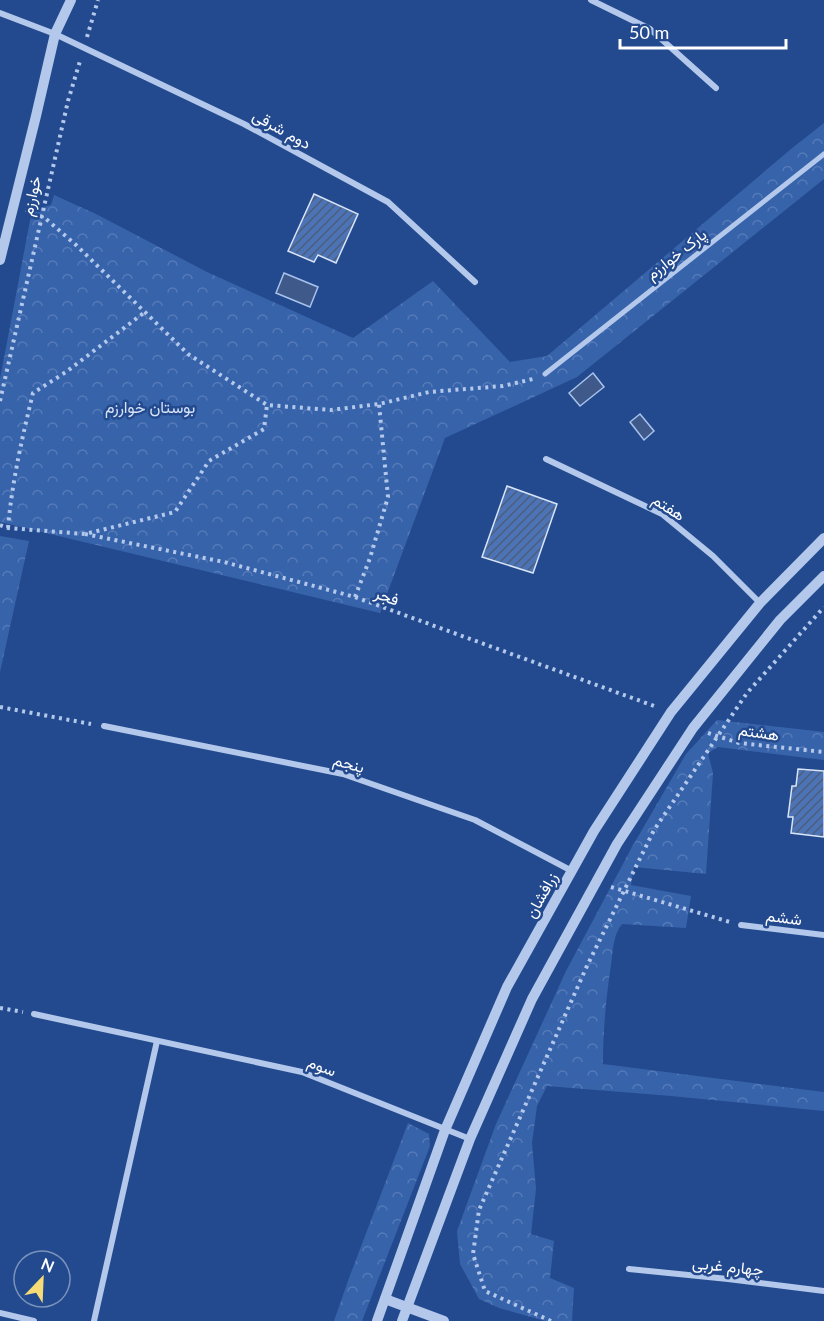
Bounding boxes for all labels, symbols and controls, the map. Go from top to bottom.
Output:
scale bar [620,12,786,50]
text: 50 m [629,21,669,43]
street label: دوم شرقی [249,105,315,154]
street label: خوارزم [17,174,46,218]
street label: پارک خوارزم [642,224,712,286]
park label: بوستان خوارزم [105,397,195,418]
street label: هفتم [648,489,689,526]
street label: فجر [371,582,402,611]
street label: هشتم [737,719,780,746]
street label: پنجم [331,749,367,779]
street label: زرافشان [520,869,563,922]
street label: ششم [765,905,803,930]
street label: سوم [304,1051,339,1082]
north arrow [12,1249,72,1309]
street label: چهارم غربی [691,1252,765,1282]
text: N [39,1254,57,1276]

